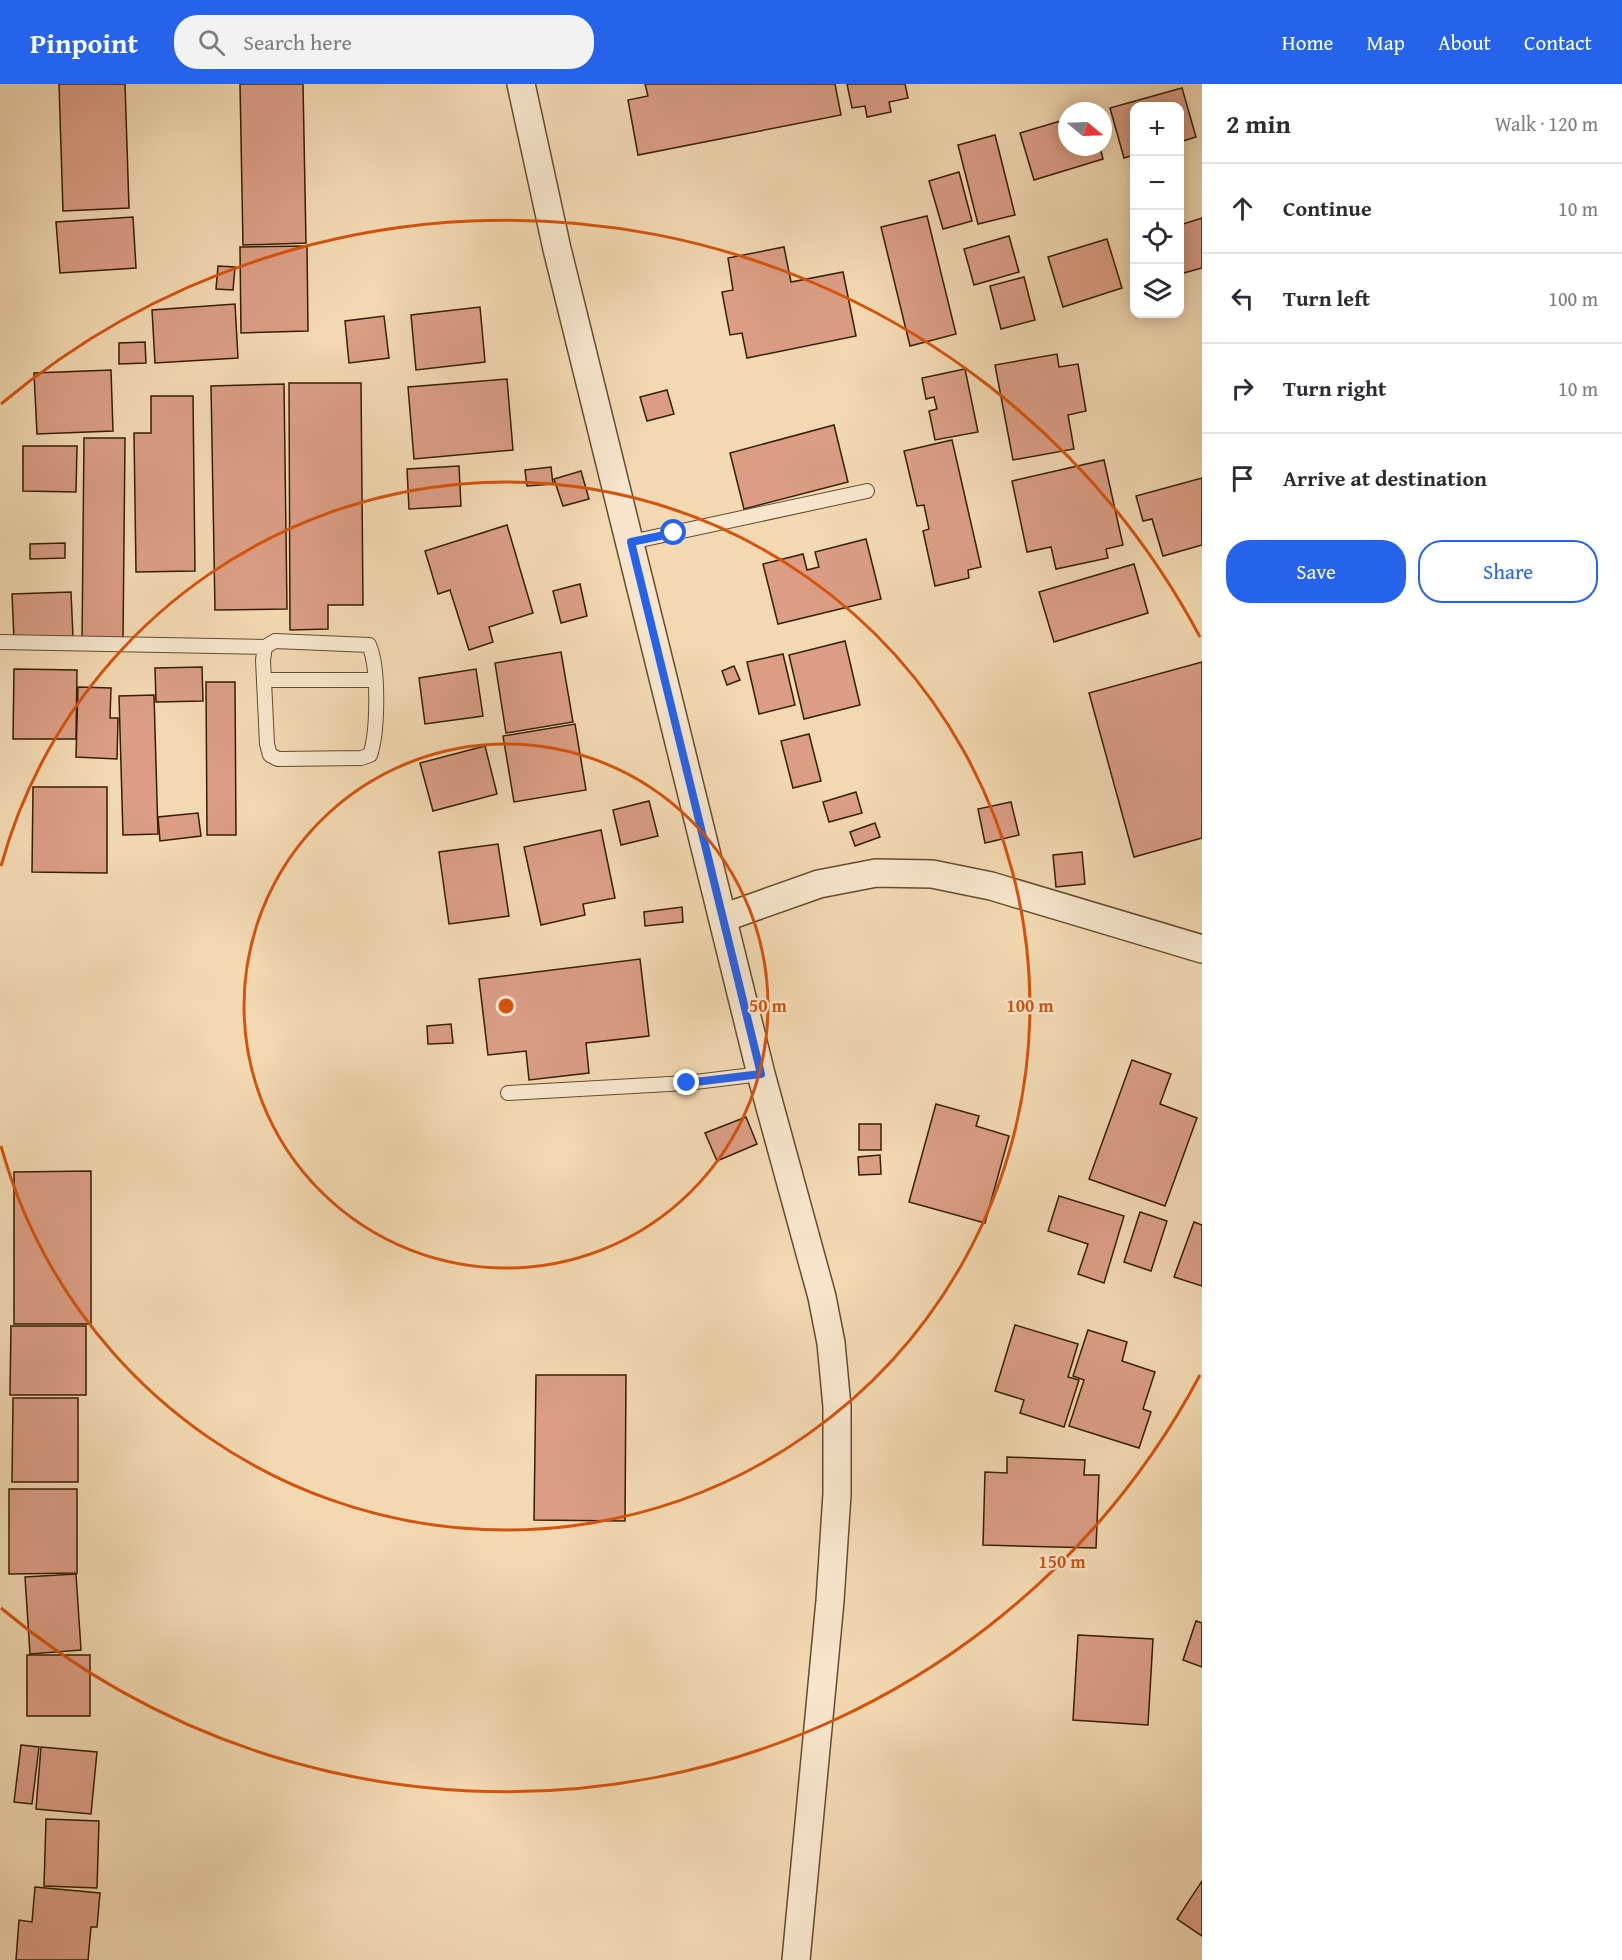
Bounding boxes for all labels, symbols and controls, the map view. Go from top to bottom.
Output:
search box [174,15,594,69]
text: Pinpoint [30,22,138,63]
icon: search [195,26,228,59]
text: Search here [243,26,352,58]
text: Home [1282,27,1333,58]
text: Map [1366,27,1405,58]
text: About [1438,27,1491,58]
text: Contact [1524,27,1592,58]
north arrow [1058,102,1112,156]
map controls [1130,102,1184,318]
button: + [1130,102,1184,156]
text: 2 min [1226,104,1291,143]
text: Walk · 120 m [1495,109,1598,138]
button: − [1130,156,1184,210]
icon: ahead [1226,192,1259,225]
text: Continue [1283,192,1372,224]
text: 10 m [1558,194,1598,223]
button: locate [1130,210,1184,264]
button: layers [1130,264,1184,318]
icon: left [1226,282,1259,315]
text: Turn left [1283,282,1370,314]
text: 100 m [1548,284,1598,313]
icon: right [1226,372,1259,405]
text: Turn right [1283,372,1386,404]
text: 10 m [1558,374,1598,403]
icon: arrive [1226,462,1259,495]
text: Arrive at destination [1283,462,1487,494]
route start [660,519,686,545]
button: Save [1226,540,1406,603]
button: Share [1418,540,1598,603]
text: 50 m [749,992,788,1019]
text: 100 m [1006,992,1054,1019]
centre of rings [496,996,516,1016]
route end [673,1069,699,1095]
text: 150 m [1038,1548,1086,1575]

